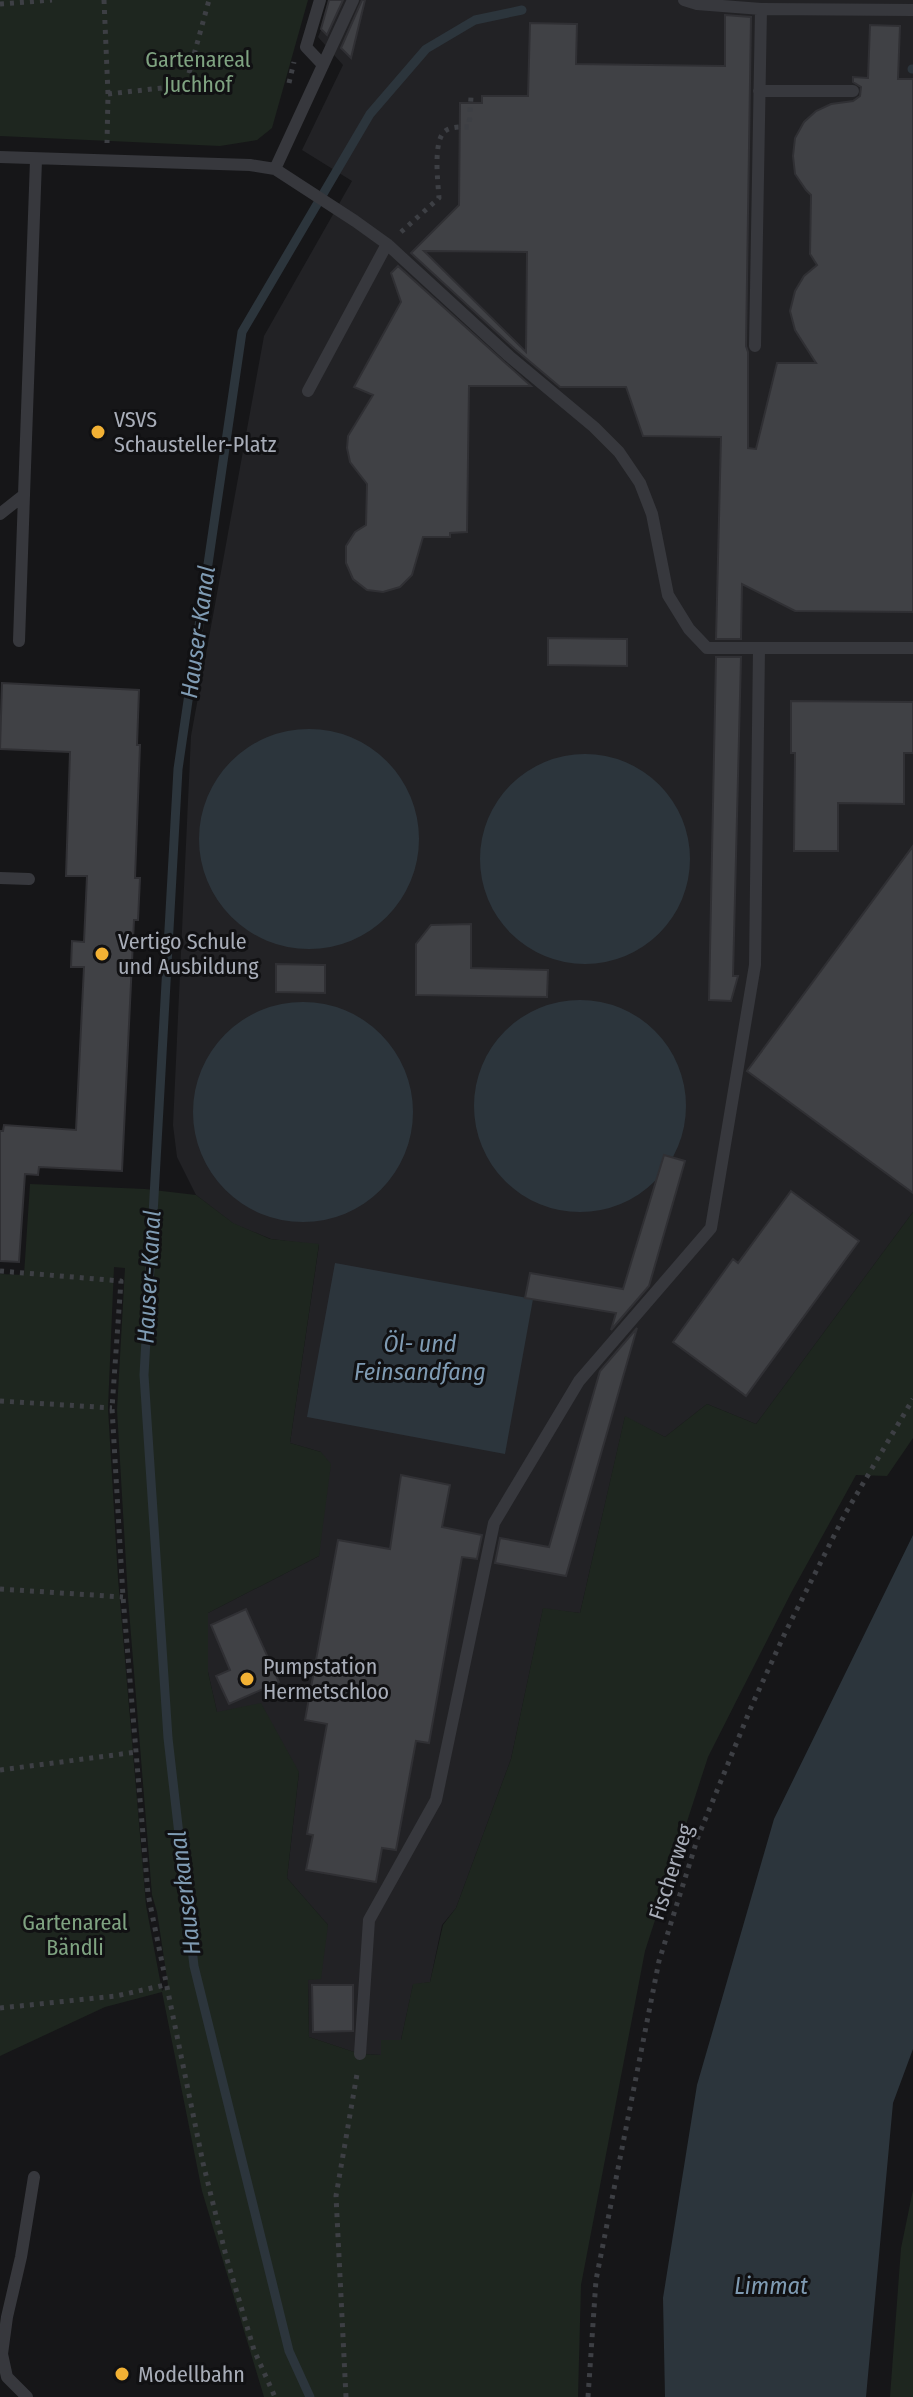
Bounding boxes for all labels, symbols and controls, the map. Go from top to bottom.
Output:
park label: Gartenareal Juchhof [145,46,251,98]
place label: VSVS Schausteller-Platz [114,406,277,458]
marker: VSVS Schausteller-Platz [89,423,107,441]
water label: Hauser-Kanal [175,564,221,700]
place label: Vertigo Schule und Ausbildung [118,928,259,980]
marker: Vertigo Schule und Ausbildung [93,945,111,963]
water label: Hauser-Kanal [132,1210,166,1344]
water label: Öl- und Feinsandfang [354,1330,486,1386]
place label: Pumpstation Hermetschloo [263,1653,389,1705]
marker: Pumpstation Hermetschloo [238,1670,256,1688]
street label: Fischerweg [643,1820,699,1923]
water label: Hauserkanal [163,1829,207,1957]
park label: Gartenareal Bändli [22,1909,128,1961]
water label: Limmat [734,2272,808,2300]
place label: Modellbahn [138,2361,245,2388]
marker: Modellbahn [113,2365,131,2383]

